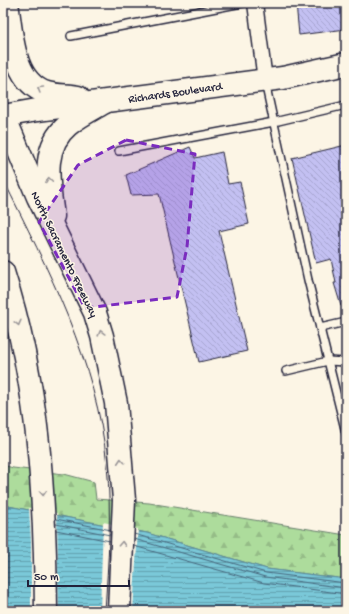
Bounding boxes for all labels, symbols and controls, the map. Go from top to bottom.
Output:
street label: Richards Boulevard [127,80,224,108]
one-way arrow [37,86,44,93]
one-way arrow [44,177,53,183]
street label: North Sacramento Freeway [26,189,100,320]
one-way arrow [13,320,21,326]
one-way arrow [97,330,106,337]
one-way arrow [116,458,125,464]
one-way arrow [38,490,47,496]
one-way arrow [118,541,126,547]
scale bar [28,562,129,588]
text: 50 m [34,571,59,585]

